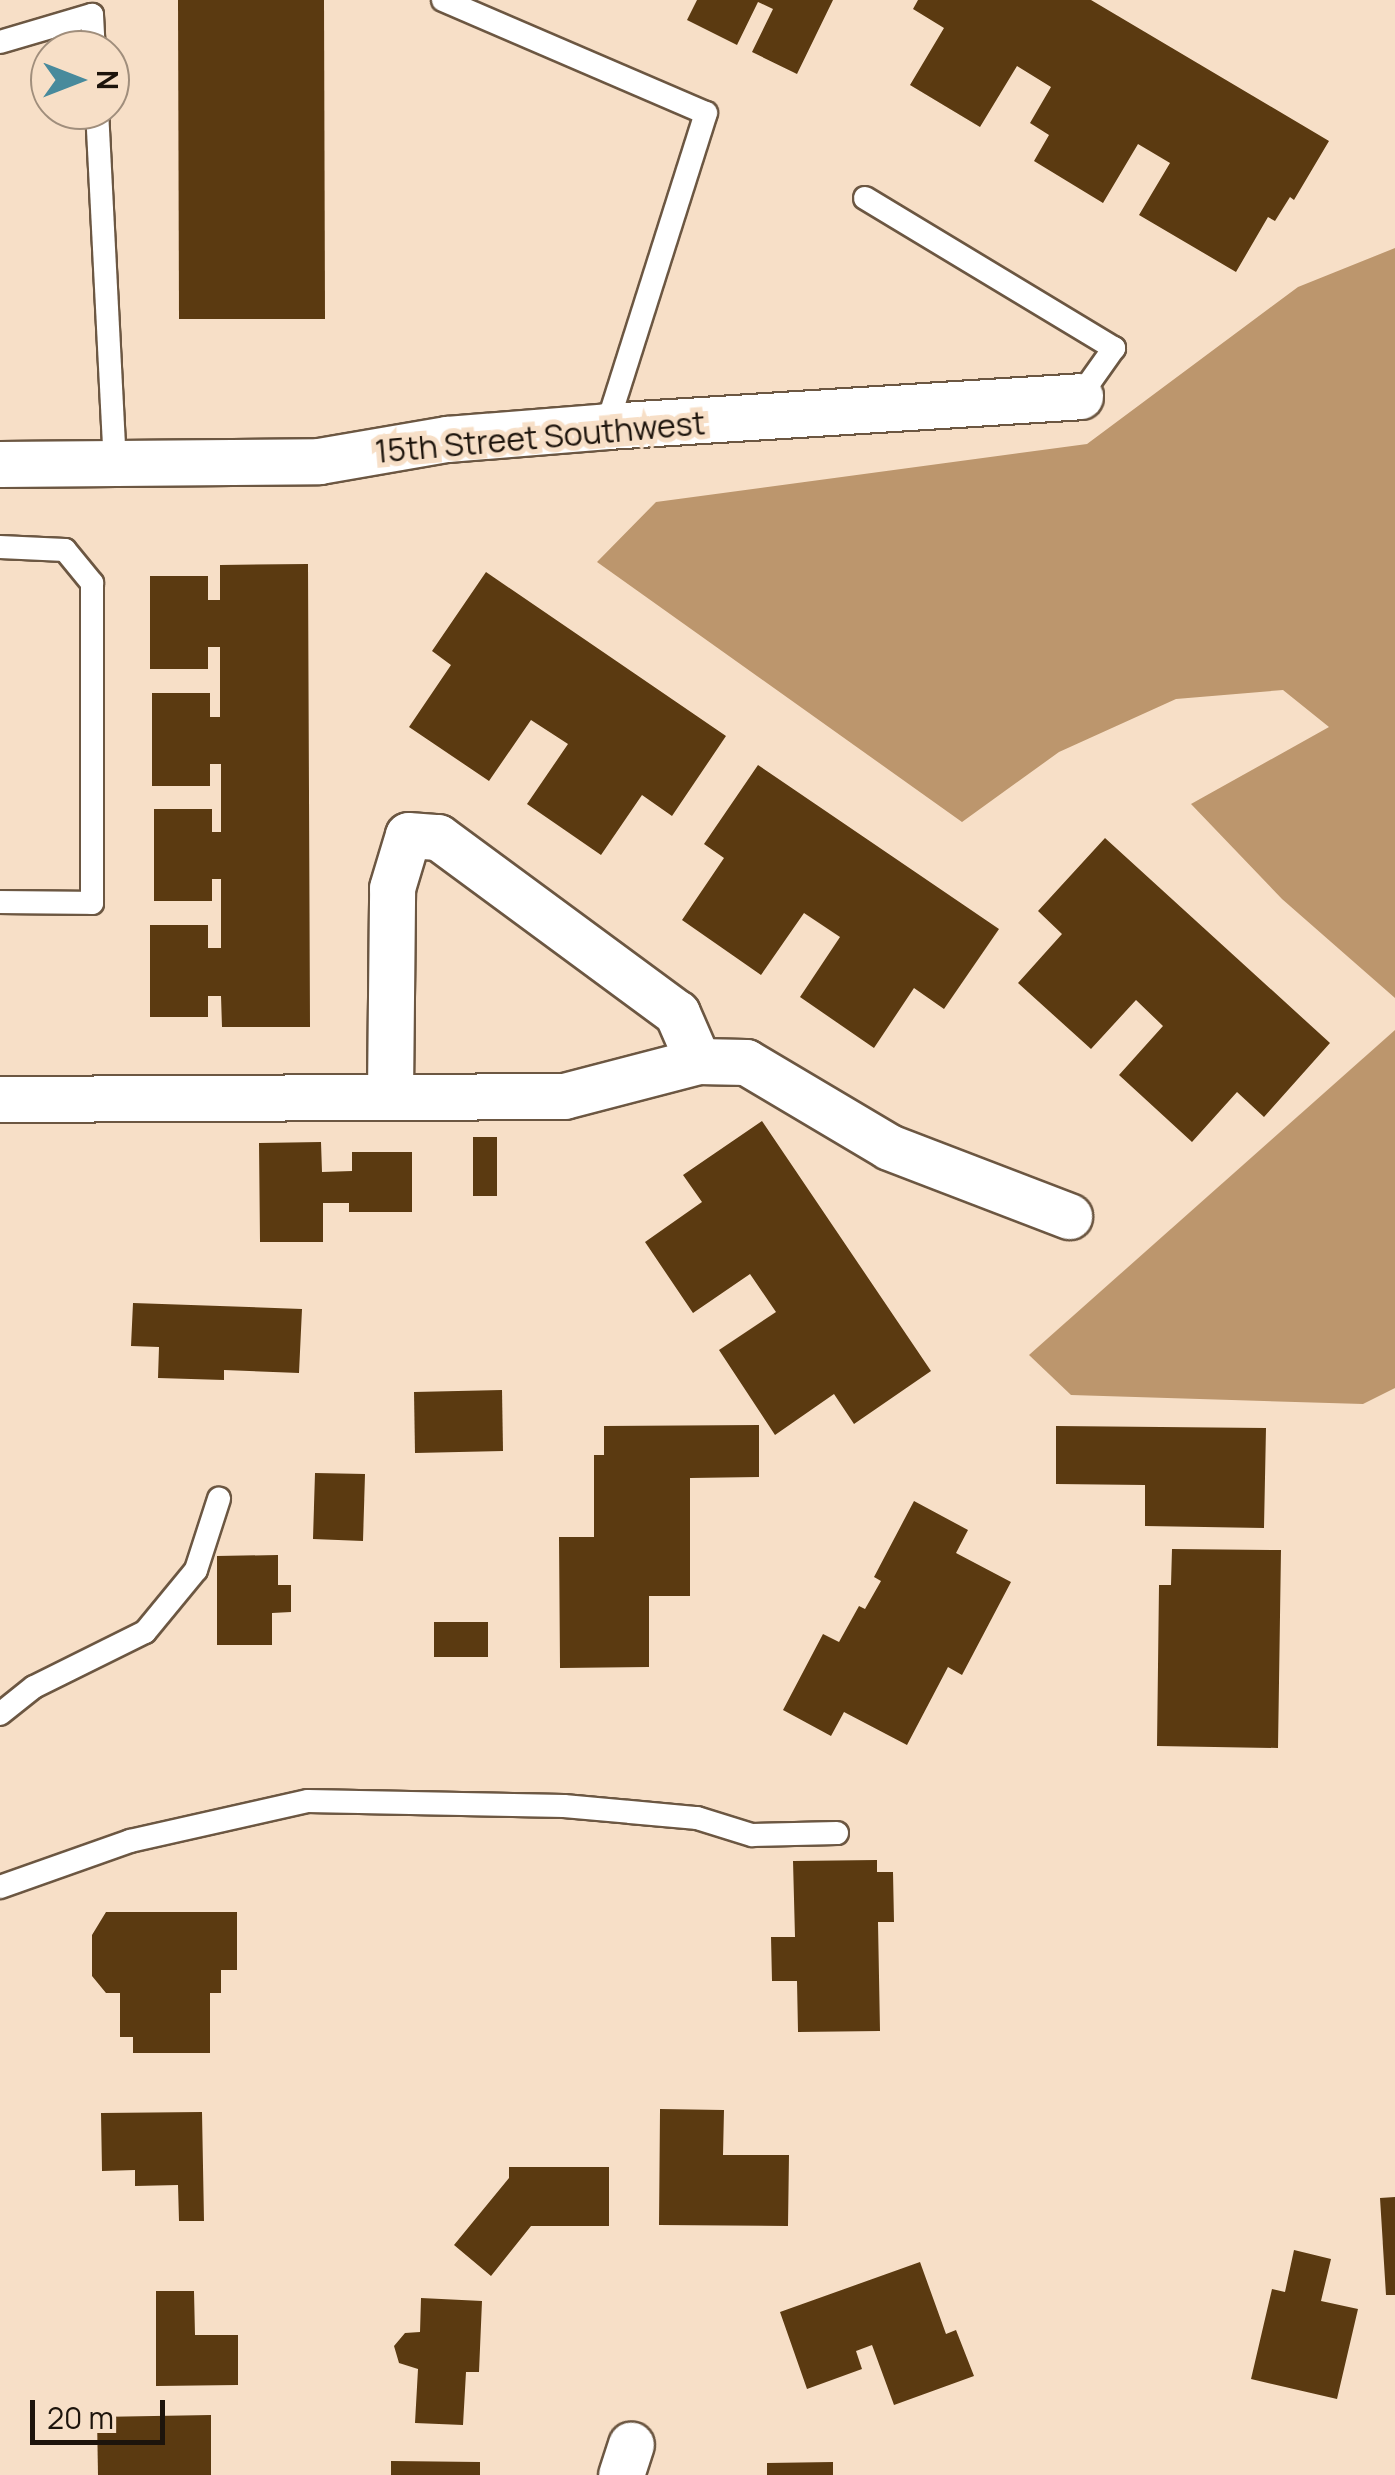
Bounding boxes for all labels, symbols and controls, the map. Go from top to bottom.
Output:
north arrow [30,30,130,130]
text: N [89,70,127,90]
street label: 15th Street Southwest [373,403,707,471]
scale bar [35,2380,170,2442]
text: 20 m [47,2397,114,2438]

